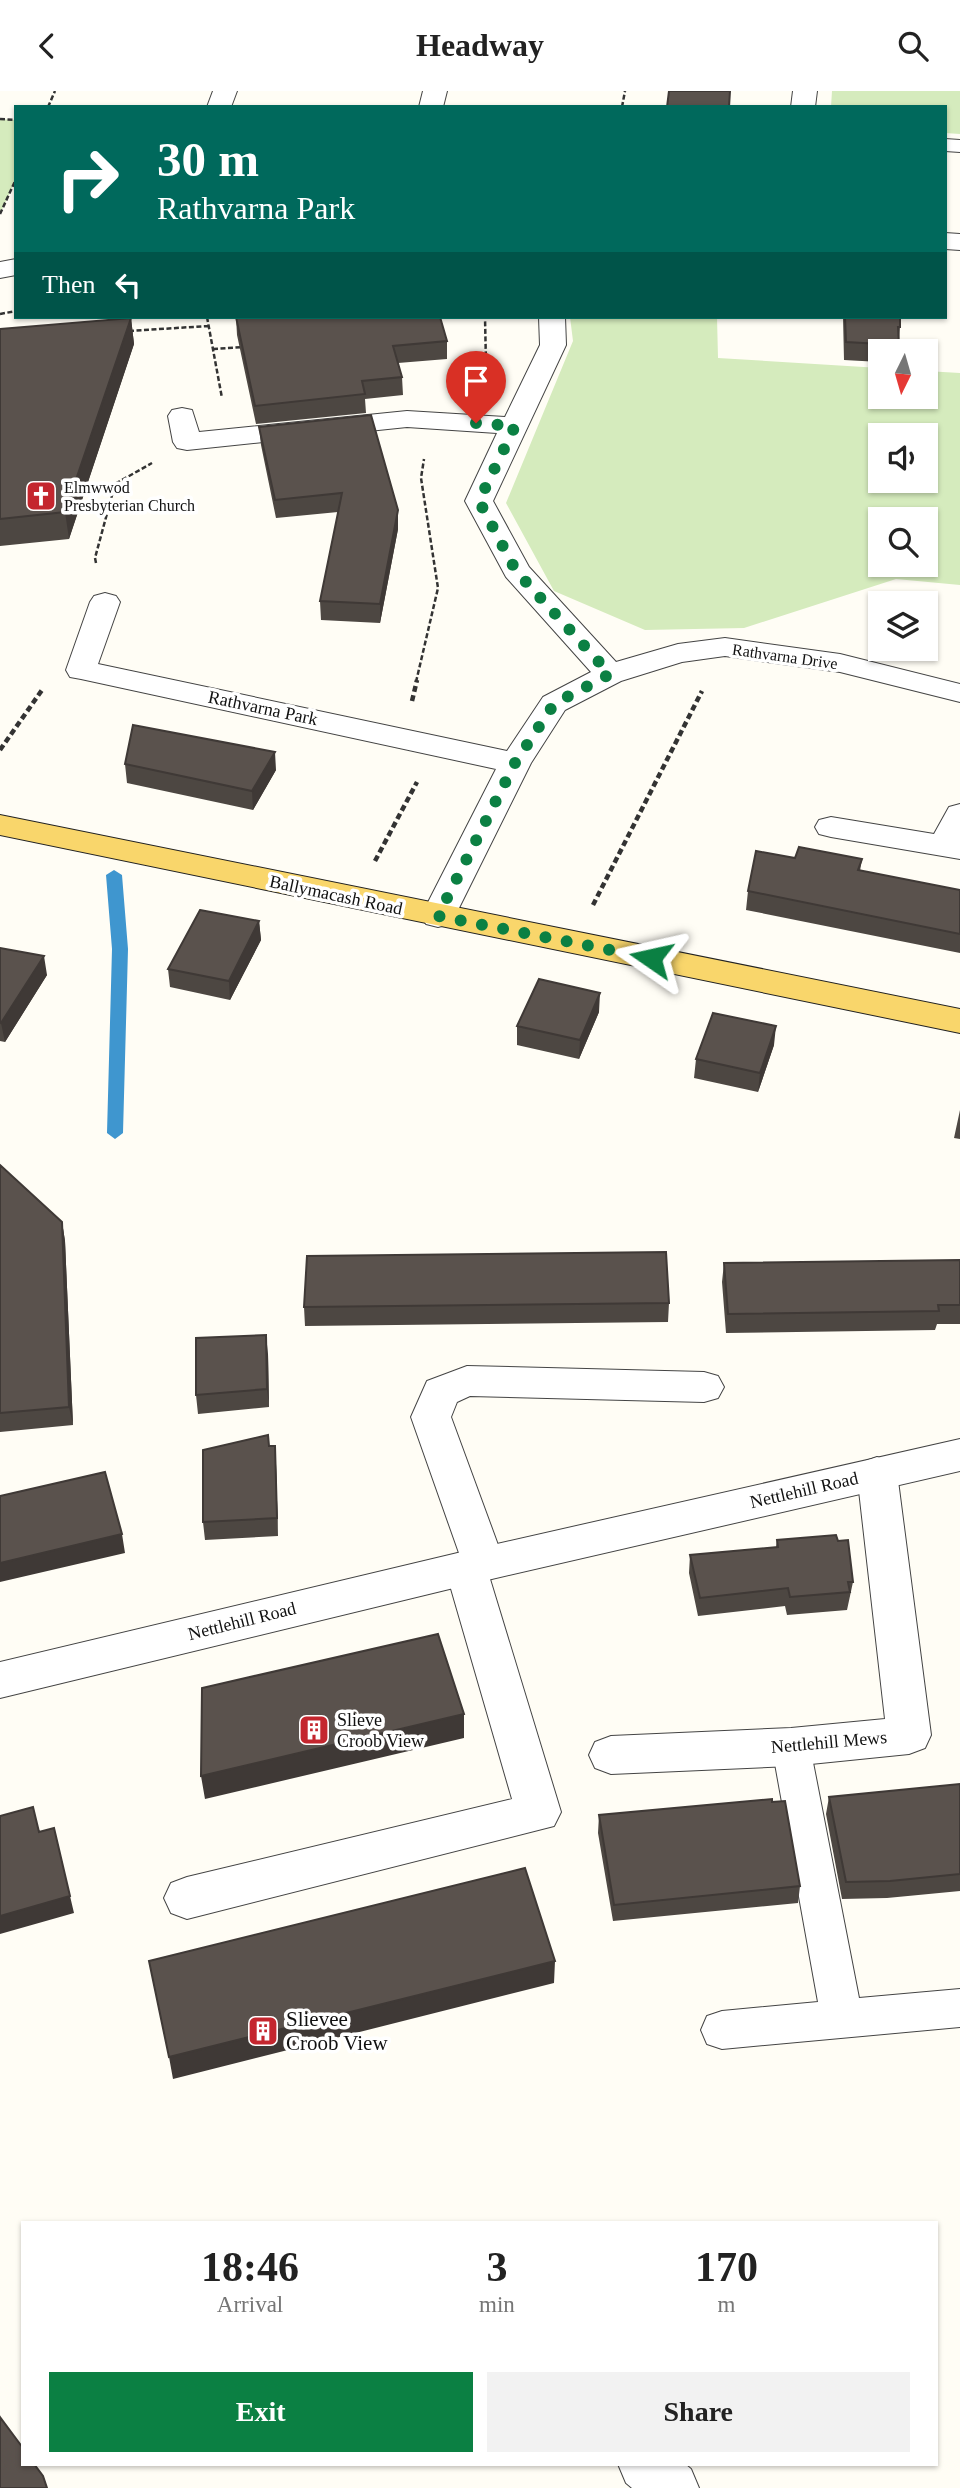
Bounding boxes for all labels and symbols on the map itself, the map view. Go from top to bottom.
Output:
north arrow [868,339,938,409]
pin [446,351,506,423]
church icon: Elmwwod Presbyterian Church [24,479,58,513]
place label: Elmwwod Presbyterian Church [64,479,195,515]
street label: Rathvarna Drive [731,641,839,672]
street label: Rathvarna Park [206,687,320,729]
street label: Ballymacash Road [268,871,404,919]
position arrow [614,921,688,995]
street label: Nettlehill Road [748,1468,860,1512]
street label: Nettlehill Road [186,1598,298,1644]
place label: Slieve Croob View [337,1710,424,1751]
building icon: Slieve Croob View [297,1713,331,1747]
street label: Nettlehill Mews [770,1727,888,1757]
place label: Slievee Croob View [286,2007,388,2055]
building icon: Slievee Croob View [246,2014,280,2048]

